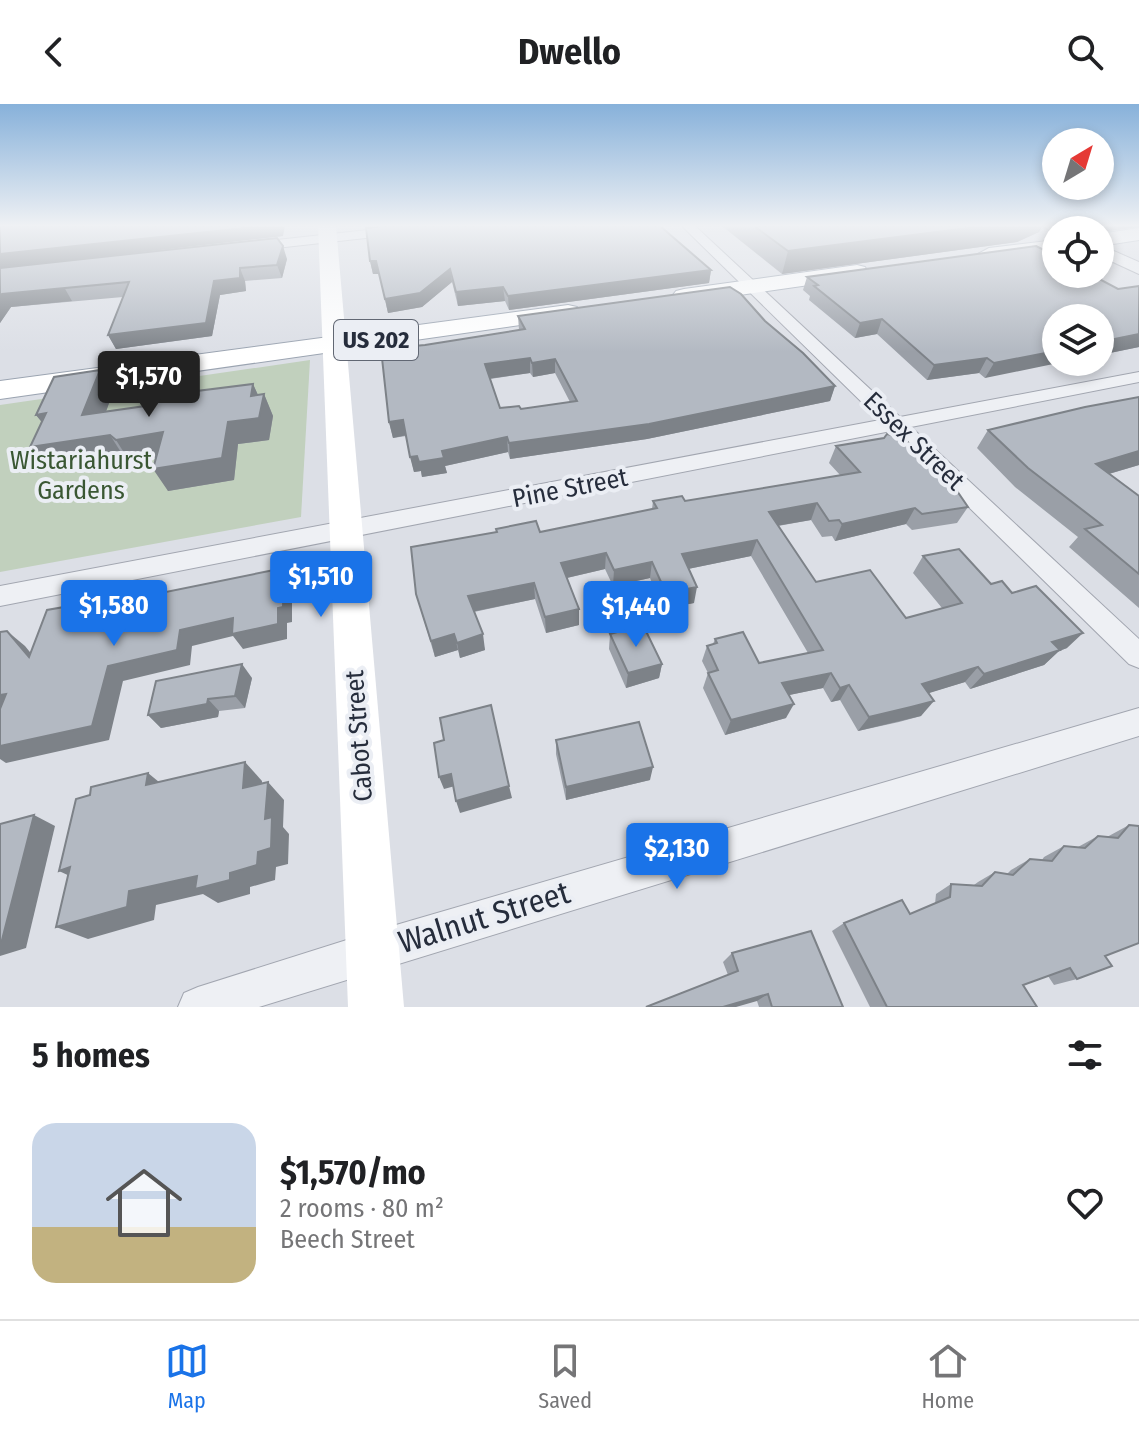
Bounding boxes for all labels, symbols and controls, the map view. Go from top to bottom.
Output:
icon: back [32,30,76,74]
text: Dwello [518,30,621,74]
icon: search [1063,30,1107,74]
north arrow [1042,128,1114,200]
map controls [1042,128,1114,376]
button: locate [1042,216,1114,288]
button: layers [1042,304,1114,376]
road number: US 202 [334,320,418,360]
pin: $1,570 [84,351,214,419]
text: $1,570 [116,361,182,392]
street label: Essex Street [857,385,971,497]
park label: Wistariahurst Gardens [10,445,153,506]
street label: Pine Street [510,462,631,514]
pin: $1,510 [256,551,386,619]
text: $1,510 [288,561,354,592]
pin: $1,580 [49,580,179,648]
pin: $1,440 [571,581,701,649]
text: $1,580 [79,590,149,621]
text: $1,440 [601,591,671,622]
street label: Cabot Street [339,669,379,803]
pin: $2,130 [612,823,742,891]
text: $2,130 [644,833,710,864]
street label: Walnut Street [394,873,575,961]
icon: filters [1063,1033,1107,1077]
text: 5 homes [32,1035,150,1076]
text: $1,570/mo [280,1152,426,1193]
icon: home [96,1155,192,1251]
icon: heart [1063,1181,1107,1225]
text: 2 rooms · 80 m² [280,1193,444,1224]
text: Beech Street [280,1224,415,1255]
tab: Map [165,1339,209,1414]
tab: Saved [538,1339,592,1414]
tab: Home [922,1339,974,1414]

